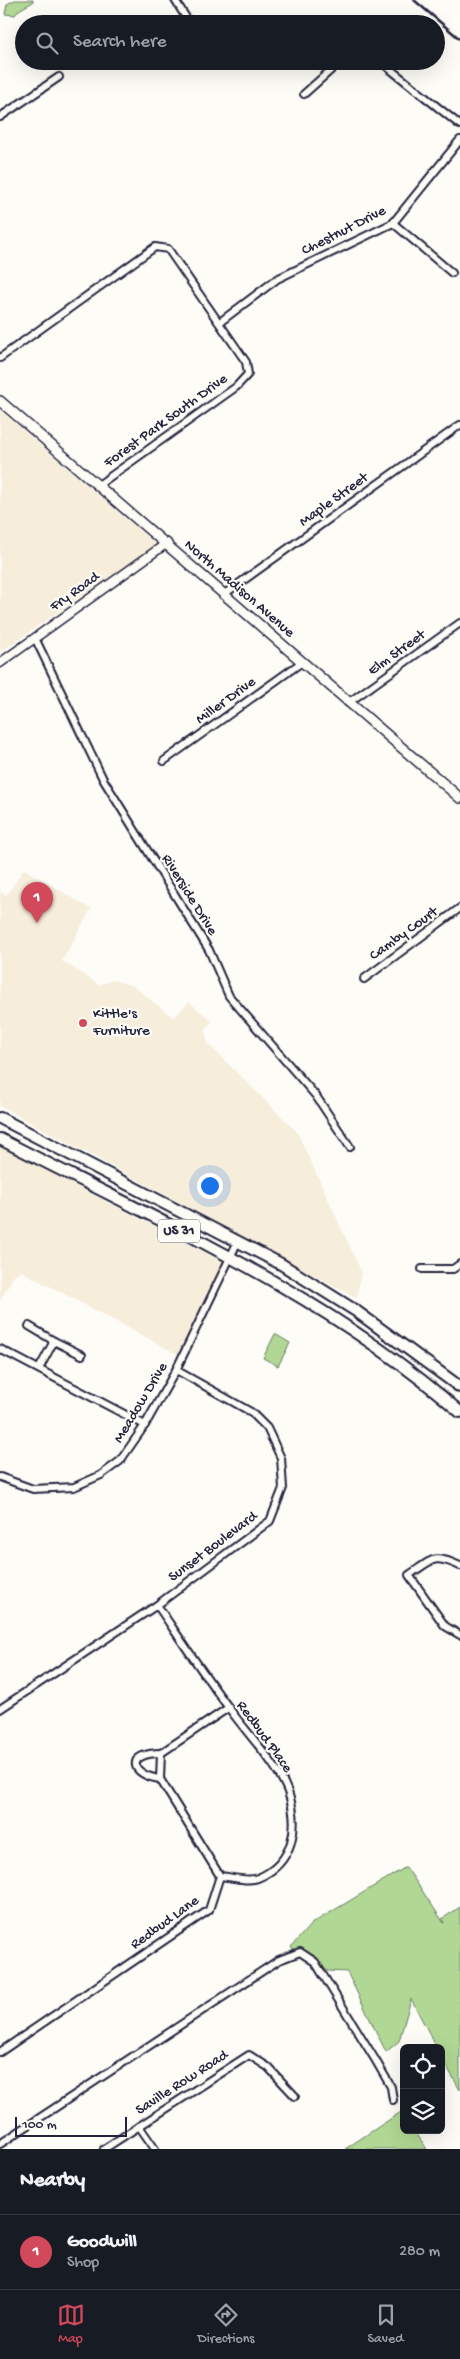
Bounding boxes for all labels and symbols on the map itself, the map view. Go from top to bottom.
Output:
street label: Chestnut Drive [299,202,389,260]
street label: Forest Park South Drive [100,370,231,472]
street label: Maple Street [296,468,373,531]
street label: North Madison Avenue [180,536,298,642]
street label: Fry Road [46,567,104,617]
street label: Elm Street [365,625,431,680]
street label: Miller Drive [193,673,260,729]
street label: Riverside Drive [157,851,221,939]
pin: 1 [21,882,53,923]
street label: Camby Court [366,902,443,965]
place label: Kittle's Furniture [92,1005,150,1040]
marker: Kittle's Furniture [77,1017,89,1029]
your location [197,1173,223,1199]
road number: US 31 [158,1220,200,1242]
street label: Meadow Drive [110,1359,172,1447]
street label: Sunset Boulevard [165,1507,262,1586]
street label: Redbud Place [232,1698,296,1777]
street label: Redbud Lane [127,1892,203,1954]
street label: Saville Row Road [132,2046,233,2120]
scale bar [15,2114,128,2137]

